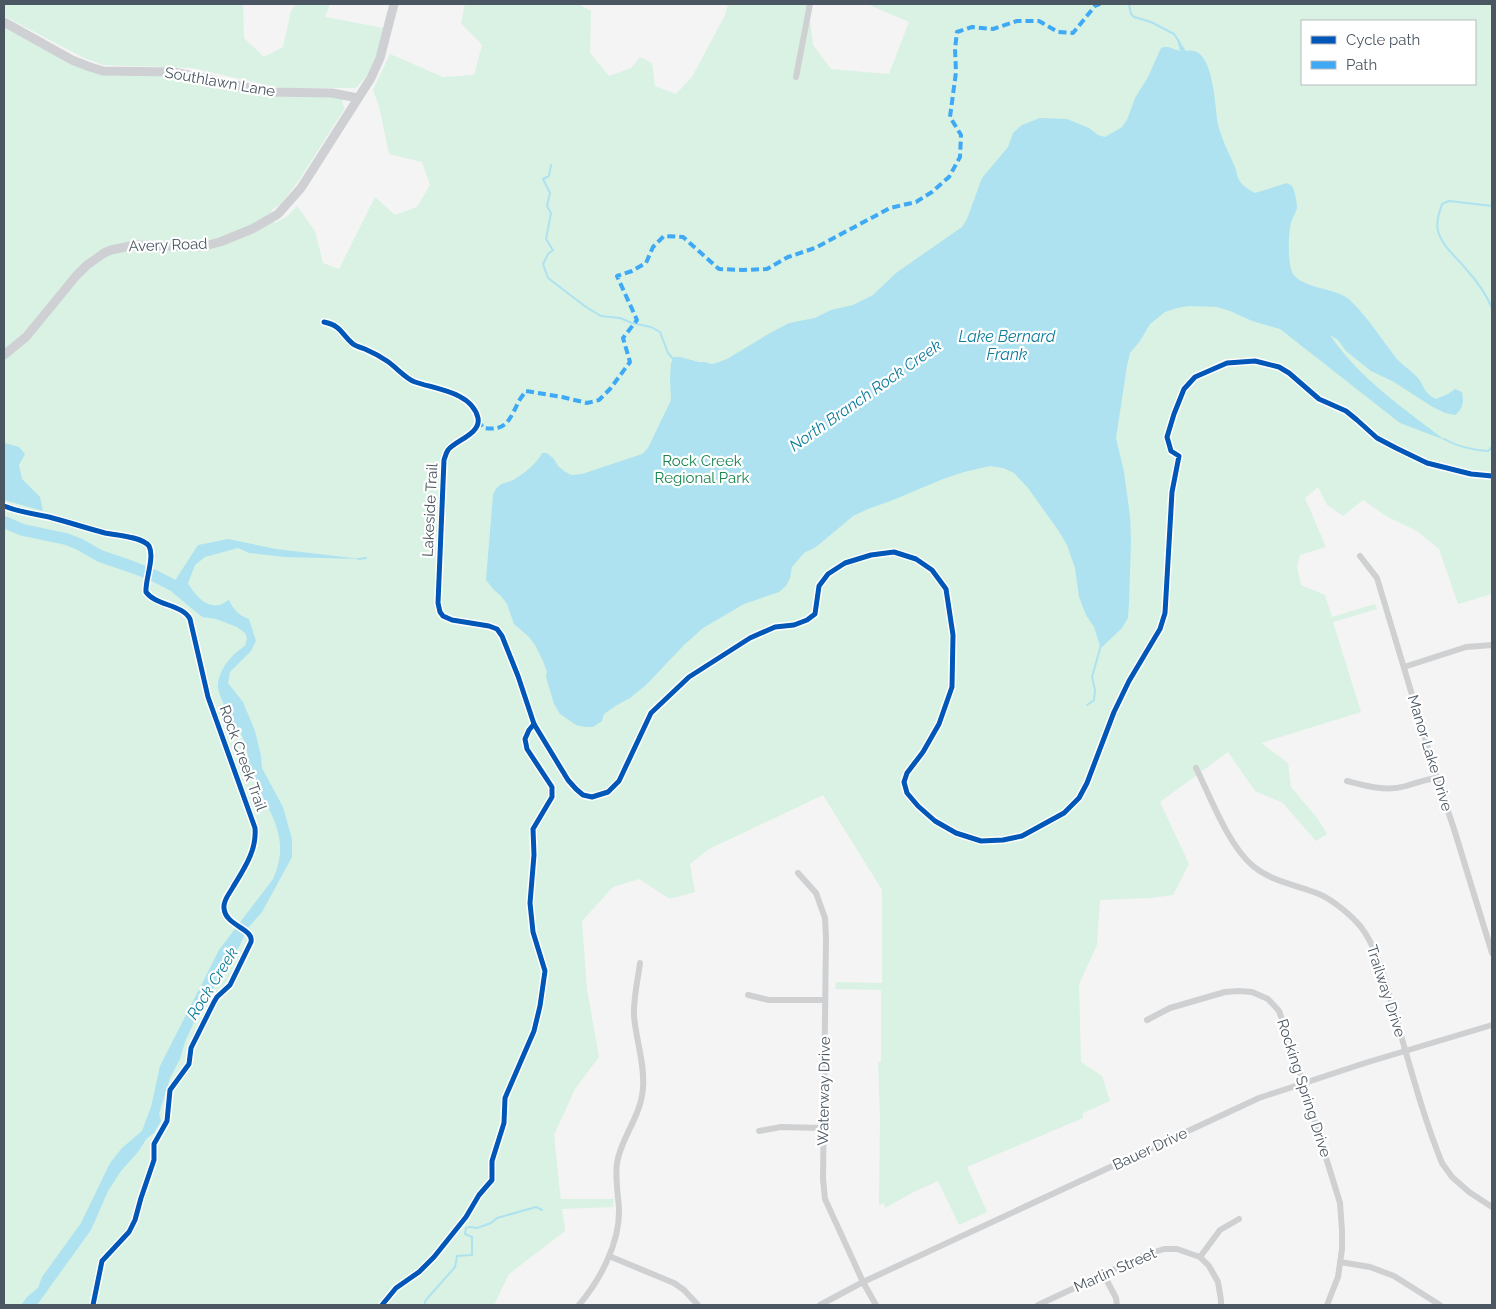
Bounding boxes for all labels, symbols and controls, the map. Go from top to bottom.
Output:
legend [1301,20,1476,85]
text: Cycle path [1346,31,1420,49]
text: Path [1346,56,1377,74]
street label: Southlawn Lane [163,63,277,101]
street label: Avery Road [128,235,208,255]
water label: Lake Bernard Frank [959,327,1056,364]
water label: North Branch Rock Creek [786,335,945,455]
park label: Rock Creek Regional Park [655,452,749,487]
street label: Lakeside Trail [419,462,441,557]
street label: Manor Lake Drive [1404,693,1456,813]
street label: Rock Creek Trail [216,703,271,814]
water label: Rock Creek [183,943,242,1023]
street label: Trailway Drive [1363,943,1409,1039]
street label: Rocking Spring Drive [1273,1017,1335,1160]
street label: Waterway Drive [814,1036,834,1146]
street label: Bauer Drive [1110,1124,1190,1174]
street label: Marlin Street [1071,1244,1159,1296]

